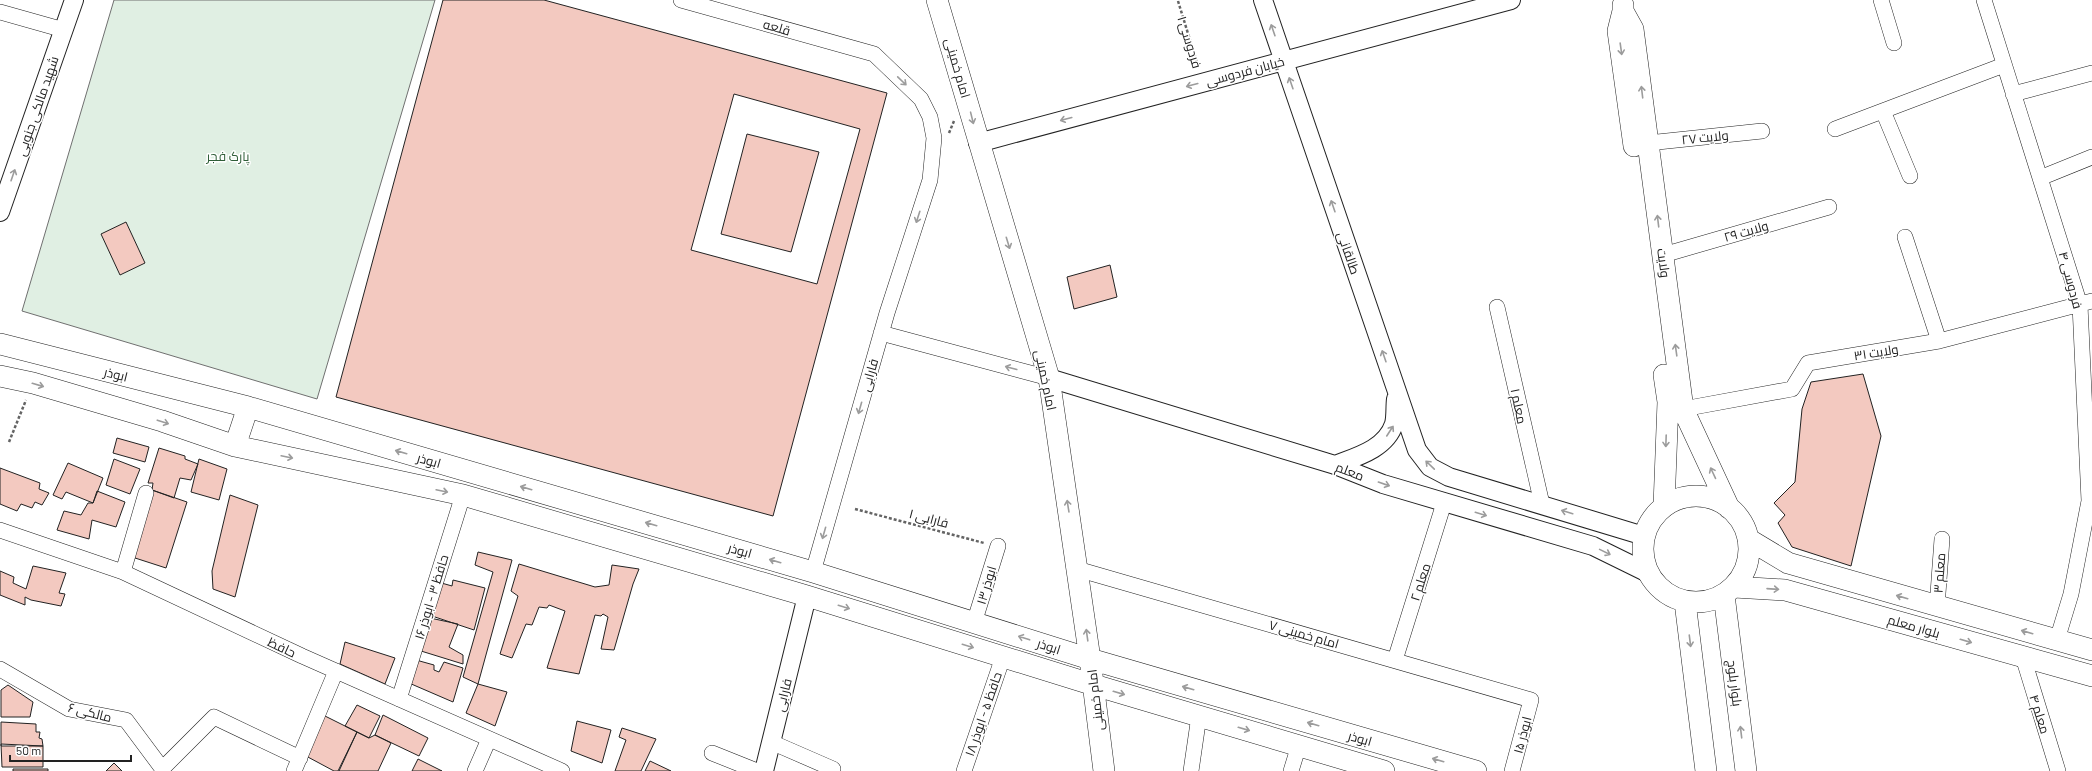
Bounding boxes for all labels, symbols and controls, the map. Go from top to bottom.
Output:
street label: فردوسی ۱ [1174,14,1206,70]
street label: قلعه [761,15,793,39]
one-way arrow [1269,24,1276,37]
street label: امام خمینی [940,36,974,100]
one-way arrow [1617,42,1625,55]
street label: خیابان فردوسی [1204,53,1286,89]
street label: شهید مالکی جنوبی [12,54,62,158]
one-way arrow [897,76,907,86]
one-way arrow [1287,77,1294,90]
one-way arrow [1185,82,1198,89]
one-way arrow [1638,86,1645,99]
one-way arrow [968,111,976,124]
one-way arrow [1060,116,1073,123]
street label: ولایت ۲۷ [1681,127,1729,147]
park label: پارک فجر [205,148,250,166]
one-way arrow [10,169,17,182]
one-way arrow [1329,200,1336,213]
one-way arrow [914,210,921,223]
one-way arrow [1654,215,1662,228]
street label: ولایت ۲۹ [1722,217,1770,245]
street label: طالقانی [1334,230,1364,276]
one-way arrow [1005,236,1012,249]
street label: ولایت [1654,247,1674,279]
street label: فردوسی ۴ [2056,250,2086,310]
street label: ولایت ۳۱ [1853,341,1899,363]
one-way arrow [1672,344,1679,357]
street label: امام خمینی [1030,348,1060,412]
one-way arrow [1379,350,1387,362]
street label: فارابی [857,357,881,393]
street label: ابوذر [101,363,130,385]
one-way arrow [1005,364,1018,371]
one-way arrow [31,382,44,389]
street label: معلم ۱ [1505,387,1531,426]
one-way arrow [856,401,863,414]
one-way arrow [156,418,168,426]
one-way arrow [1386,425,1394,436]
one-way arrow [1663,434,1670,447]
one-way arrow [395,448,408,455]
street label: ابوذر [414,449,443,471]
one-way arrow [281,454,294,462]
street label: معلم [1333,458,1366,486]
one-way arrow [1425,460,1434,470]
one-way arrow [1709,467,1716,479]
one-way arrow [1378,481,1390,489]
one-way arrow [520,484,533,491]
one-way arrow [435,487,448,495]
one-way arrow [1064,500,1072,513]
street label: فارابی ۱ [907,505,951,531]
one-way arrow [1561,508,1574,515]
one-way arrow [1475,511,1488,518]
one-way arrow [644,520,657,527]
one-way arrow [820,526,827,539]
street label: ابوذر [725,539,754,561]
one-way arrow [1599,549,1611,556]
street label: معلم ۳ [1930,552,1950,594]
street label: حافظ ۳ - ابوذر ۱۶ [410,553,452,641]
one-way arrow [769,557,782,564]
street label: معلم ۲ [1406,561,1435,603]
street label: ابوذر ۱۳ [973,564,999,606]
one-way arrow [1766,586,1779,593]
one-way arrow [1896,593,1909,600]
one-way arrow [838,604,851,611]
street label: بلوار معلم [1885,611,1942,643]
street label: امام خمینی ۷ [1267,616,1341,654]
one-way arrow [2021,628,2034,635]
one-way arrow [1083,629,1091,642]
street label: حافظ [265,634,299,660]
one-way arrow [1017,634,1030,641]
street label: ابوذر [1034,634,1063,657]
one-way arrow [1686,634,1694,647]
one-way arrow [1959,638,1972,645]
one-way arrow [962,643,975,650]
street label: بلوار بلوچ [1723,659,1746,707]
street label: امام خمینی [1083,668,1109,732]
street label: حافظ ۵ - ابوذر ۱۸ [961,670,1005,758]
street label: فارابی [771,677,795,713]
one-way arrow [1182,684,1195,691]
one-way arrow [1113,690,1126,697]
street label: معلم ۴ [2025,692,2054,736]
street label: مالکی ۶ [66,699,114,725]
street label: ابوذر ۱۵ [1509,715,1535,755]
one-way arrow [1307,720,1320,727]
one-way arrow [1237,726,1250,733]
one-way arrow [1738,726,1745,739]
street label: ابوذر [1345,727,1374,749]
scale bar [10,737,131,763]
text: 50 m [16,743,41,757]
one-way arrow [1432,756,1445,763]

